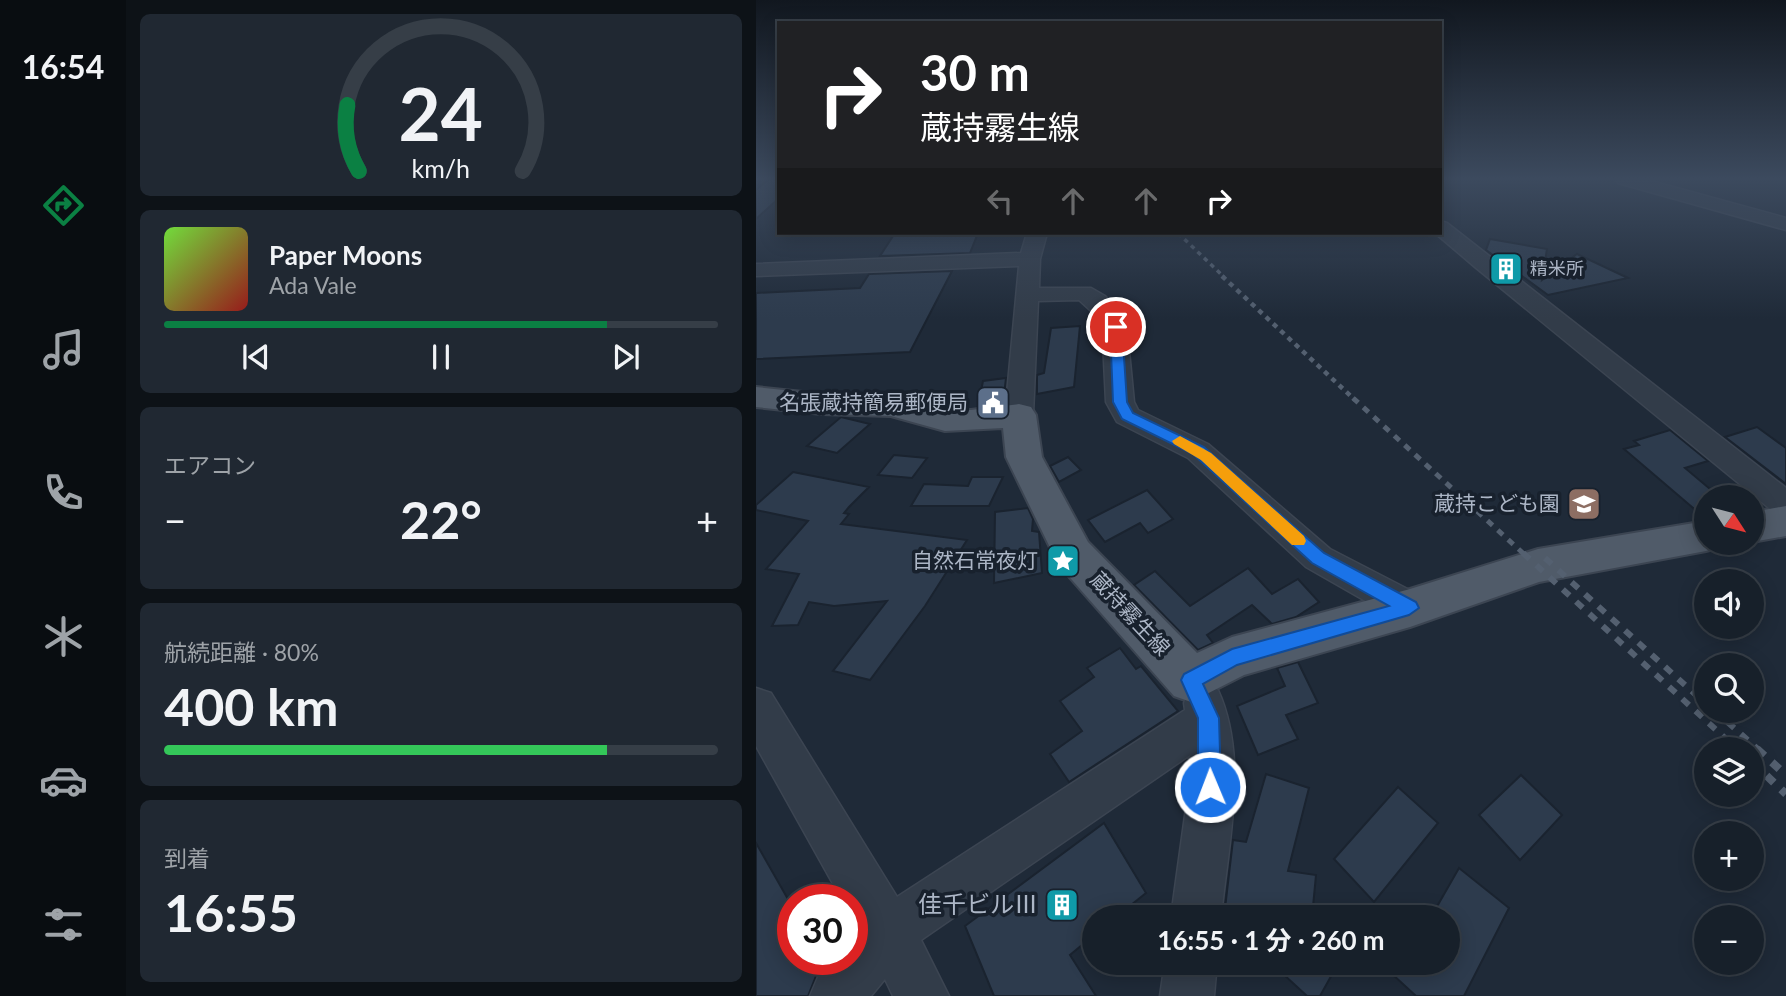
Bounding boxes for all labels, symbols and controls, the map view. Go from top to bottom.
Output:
text: 30 m [920,43,1030,101]
text: 16:54 [22,47,104,86]
icon: right [805,49,896,140]
text: 24 [399,70,483,158]
text: 蔵持霧生線 [920,107,1080,146]
text: km/h [412,153,470,183]
icon: directions [39,181,88,230]
icon: left [981,182,1019,220]
icon: ahead [1054,182,1092,220]
icon: ahead [1127,182,1165,220]
icon: right [1200,182,1238,220]
text: Paper Moons [269,239,422,271]
building icon: 精米所 [1487,250,1525,288]
place label: 精米所 [1530,257,1584,279]
text: Ada Vale [269,271,357,299]
pin [1086,297,1146,357]
icon: arrive [1097,308,1135,346]
icon: music [39,325,88,374]
icon: previous [237,338,275,376]
icon: pause [422,338,460,376]
icon: next [607,338,645,376]
public building icon: 名張蔵持簡易郵便局 [974,384,1012,422]
place label: 名張蔵持簡易郵便局 [779,389,968,414]
text: エアコン [164,451,256,479]
icon: phone [39,468,88,517]
school or university icon: 蔵持こども園 [1565,485,1603,523]
north arrow [1694,485,1764,555]
map controls [1694,485,1764,975]
text: 22° [400,488,482,550]
place label: 蔵持こども園 [1434,490,1560,515]
text: − [164,497,186,543]
text: + [696,497,718,543]
place icon: 自然石常夜灯 [1044,542,1082,580]
place label: 自然石常夜灯 [912,547,1038,572]
street label: 蔵持霧生線 [1086,566,1176,660]
button: sound [1694,569,1764,639]
icon: climate [39,612,88,661]
text: 航続距離 · 80% [164,638,319,666]
button: search [1694,653,1764,723]
text: 400 km [164,675,338,737]
button: layers [1694,737,1764,807]
position arrow [1173,750,1247,824]
icon: car [39,756,88,805]
button: + [1694,821,1764,891]
text: 到着 [164,844,210,872]
text: 16:55 [164,881,298,943]
speed limit sign: 30 [777,884,868,975]
building icon: 佳千ビルⅢ [1043,886,1081,924]
place label: 佳千ビルⅢ [918,889,1038,918]
icon: filters [39,900,88,949]
button: − [1694,905,1764,975]
text: 16:55 · 1 分 · 260 m [1157,924,1385,956]

